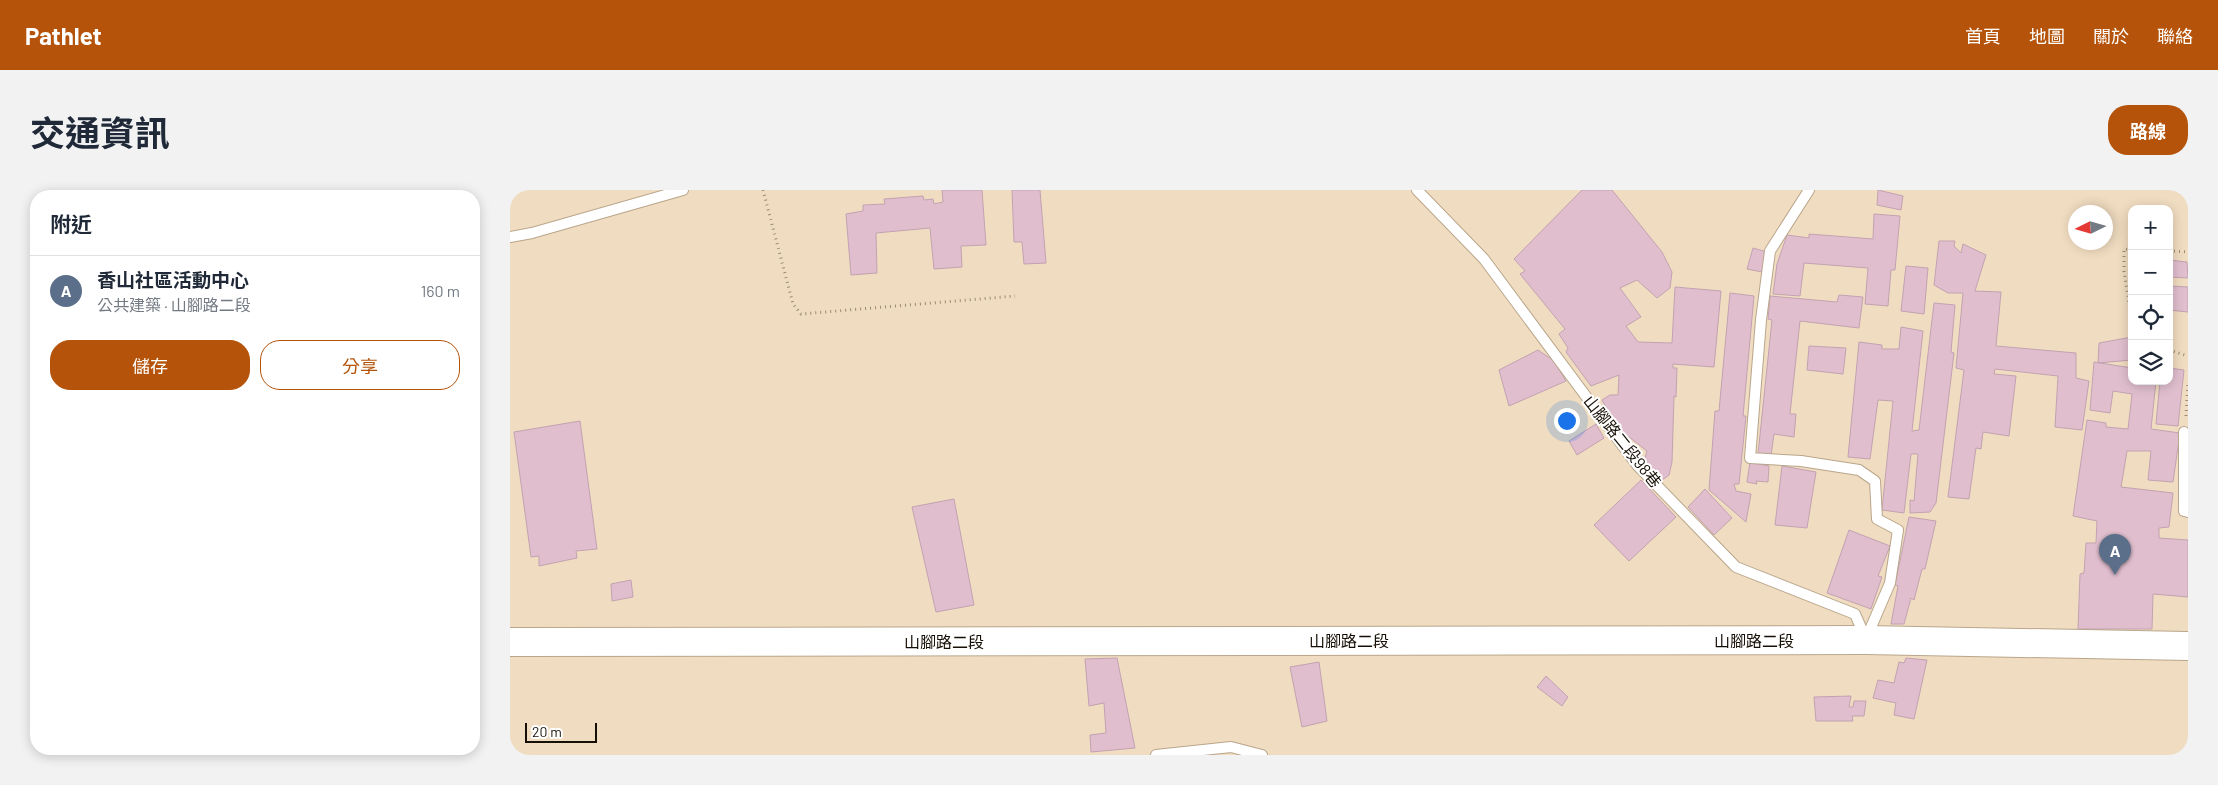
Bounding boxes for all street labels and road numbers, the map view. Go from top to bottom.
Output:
street label: 山腳路二段98巷 [1580,391,1666,491]
street label: 山腳路二段 [1309,631,1389,650]
street label: 山腳路二段 [1714,631,1794,650]
street label: 山腳路二段 [904,632,984,651]

